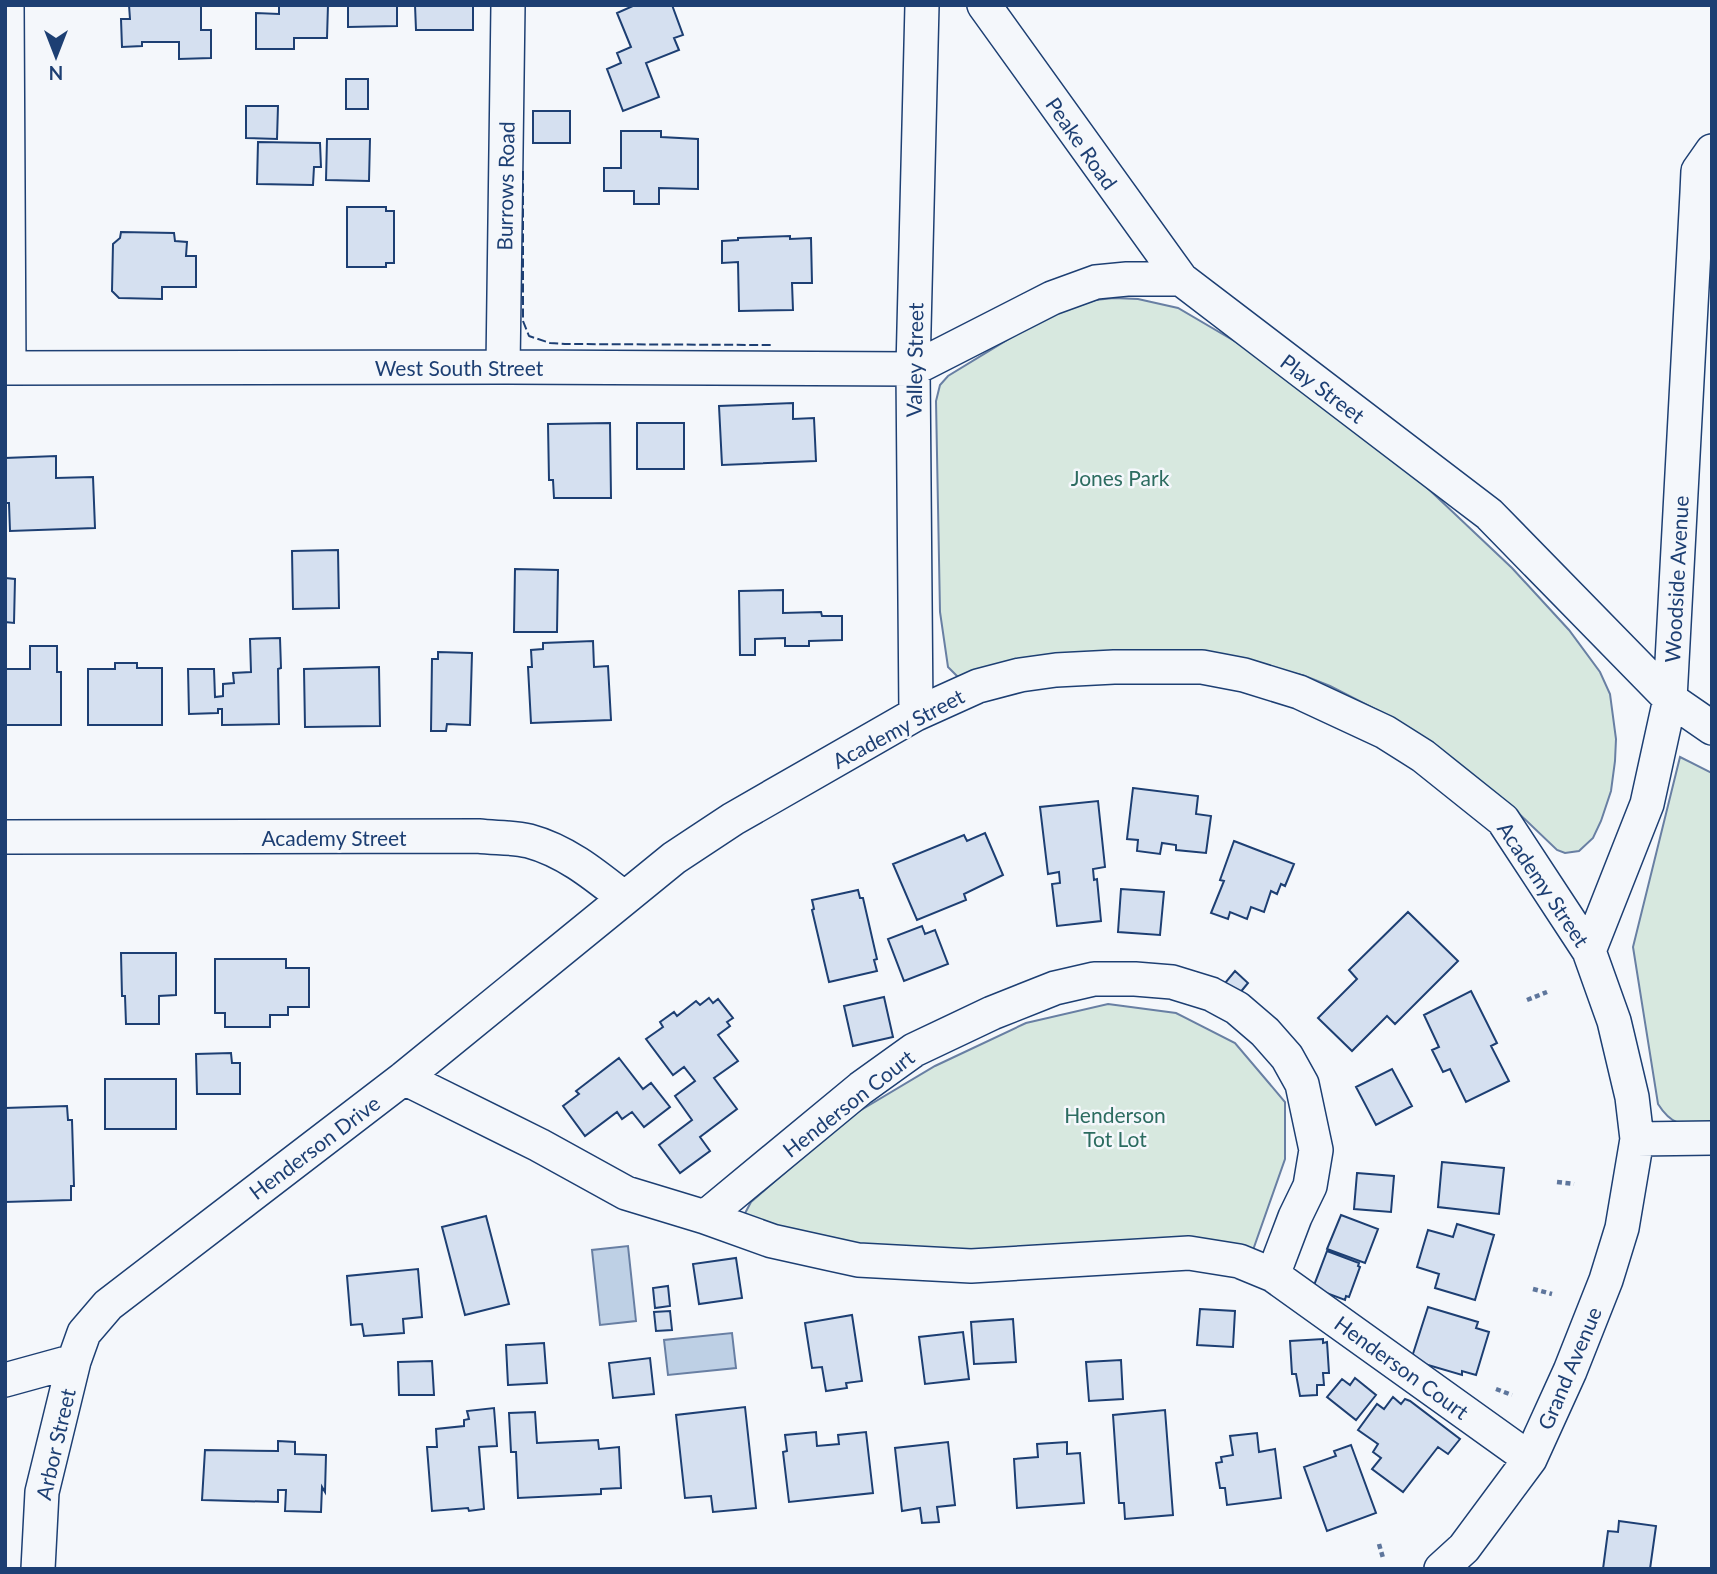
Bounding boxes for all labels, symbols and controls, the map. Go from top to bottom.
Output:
north arrow [21,21,91,91]
text: N [49,62,63,85]
street label: Peake Road [1041,92,1123,194]
street label: Burrows Road [491,121,519,251]
street label: Valley Street [900,302,928,418]
street label: Play Street [1276,348,1370,428]
street label: West South Street [375,355,544,380]
park label: Jones Park [1071,465,1170,490]
street label: Woodside Avenue [1659,495,1693,663]
street label: Academy Street [828,683,968,773]
street label: Academy Street [1493,817,1595,952]
street label: Academy Street [261,825,407,850]
street label: Henderson Court [777,1044,919,1162]
street label: Henderson Drive [244,1090,384,1204]
park label: Henderson Tot Lot [1064,1102,1166,1151]
street label: Grand Avenue [1532,1303,1606,1433]
street label: Henderson Court [1330,1310,1474,1424]
street label: Arbor Street [30,1386,80,1502]

